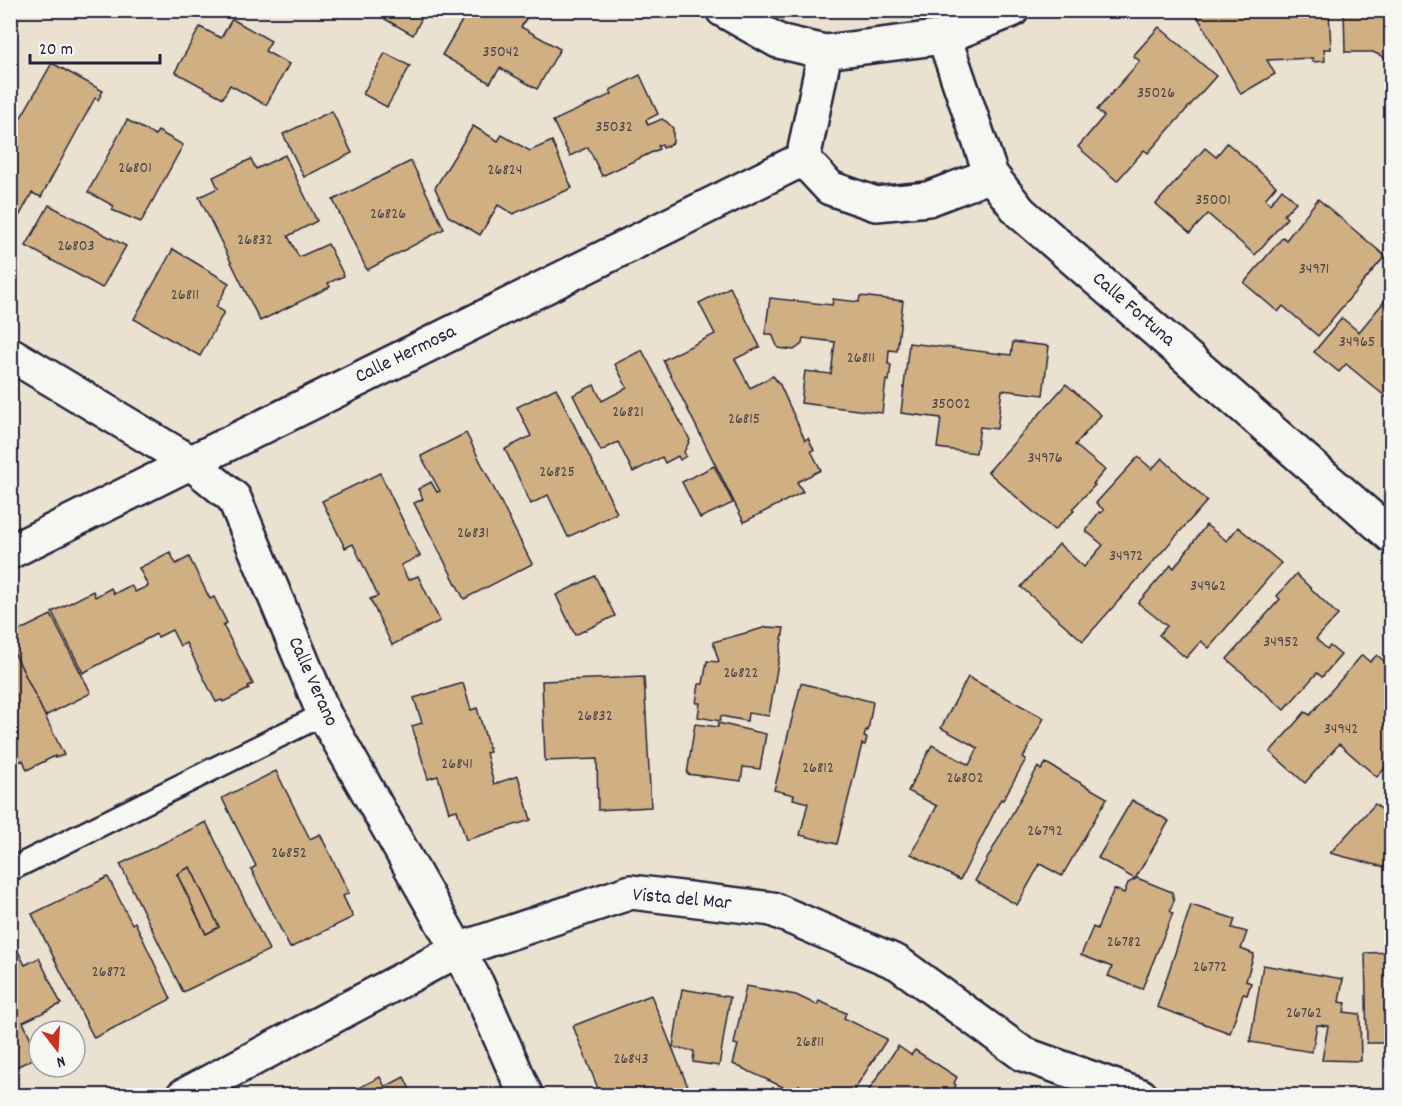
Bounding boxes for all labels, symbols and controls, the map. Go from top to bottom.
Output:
scale bar [30,27,160,65]
text: 20 m [39,38,73,63]
house number: 35042 [483,41,519,64]
house number: 35026 [1137,82,1175,105]
house number: 35032 [595,116,633,139]
house number: 26801 [118,157,152,180]
house number: 26824 [488,159,522,182]
house number: 35001 [1195,189,1231,212]
house number: 26826 [370,203,406,226]
house number: 26832 [237,229,273,252]
house number: 26803 [57,235,95,258]
house number: 34971 [1299,258,1329,281]
street label: Calle Fortuna [1085,266,1181,354]
house number: 26811 [171,284,199,307]
street label: Calle Hermosa [351,318,462,391]
house number: 34965 [1339,331,1375,354]
house number: 26811 [847,347,875,370]
house number: 35002 [932,393,970,416]
house number: 26821 [612,401,644,424]
house number: 26815 [728,408,760,431]
house number: 34976 [1027,447,1063,470]
house number: 26825 [539,461,575,484]
house number: 26831 [457,522,489,545]
house number: 34972 [1109,545,1143,568]
house number: 34962 [1190,575,1226,598]
house number: 34952 [1263,631,1299,654]
street label: Calle Verano [280,633,344,731]
house number: 26822 [723,662,759,685]
house number: 26832 [577,705,613,728]
house number: 34942 [1324,718,1358,741]
house number: 26841 [441,753,473,776]
house number: 26812 [802,757,834,780]
house number: 26802 [947,767,983,790]
house number: 26792 [1027,820,1063,843]
house number: 26852 [271,842,307,865]
street label: Vista del Mar [631,882,733,918]
house number: 26782 [1107,931,1141,954]
house number: 26772 [1193,956,1227,979]
house number: 26872 [92,961,126,984]
house number: 26762 [1286,1002,1322,1025]
north arrow [27,1019,87,1079]
house number: 26811 [796,1031,824,1054]
house number: 26843 [614,1048,649,1071]
text: N [53,1049,68,1073]

